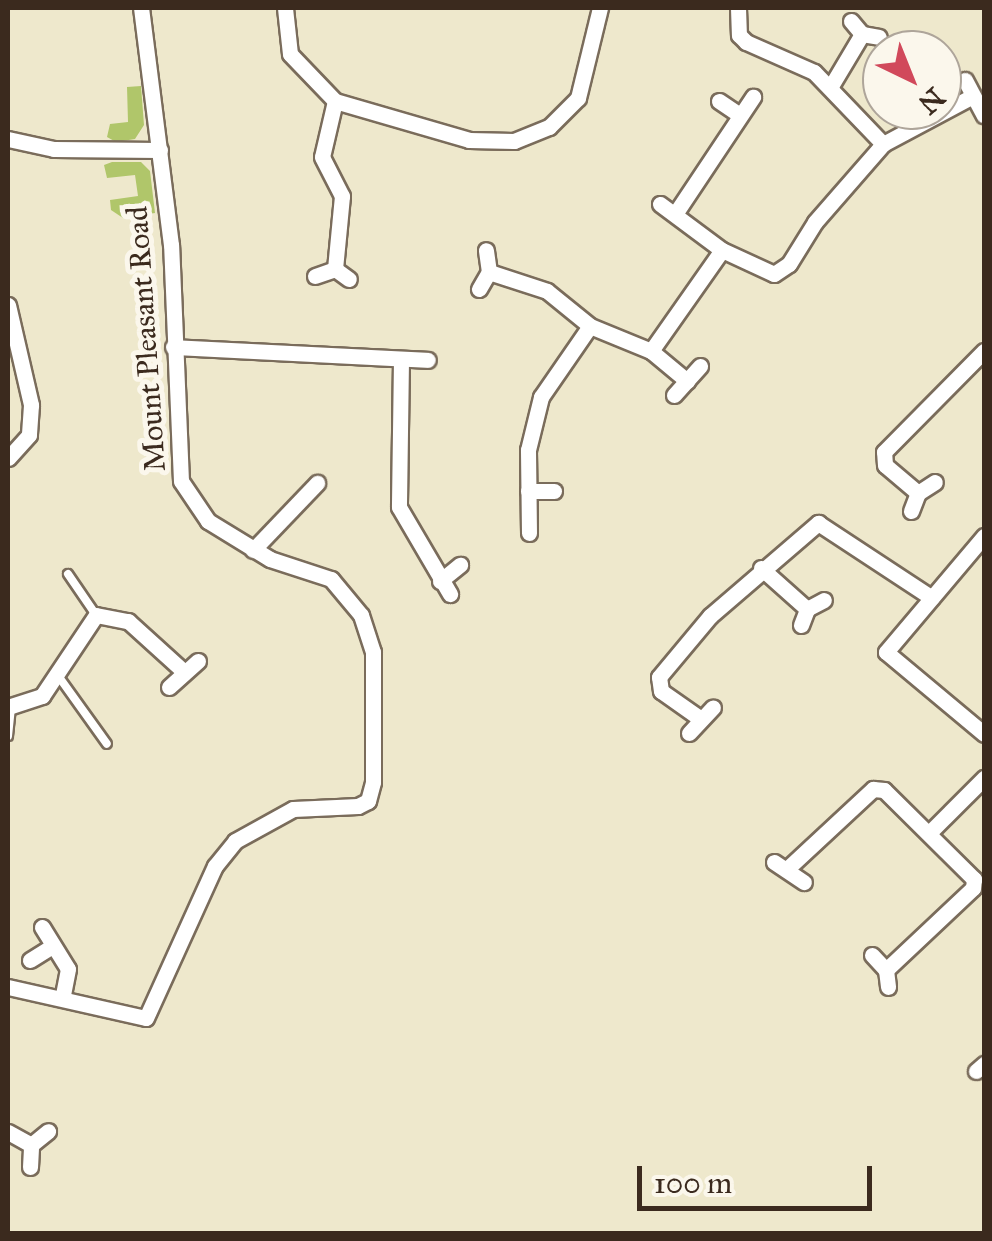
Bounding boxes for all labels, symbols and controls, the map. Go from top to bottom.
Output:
north arrow [862,30,962,130]
text: N [911,80,952,122]
street label: Mount Pleasant Road [119,205,173,473]
scale bar [642,1146,877,1208]
text: 100 m [654,1165,732,1201]

